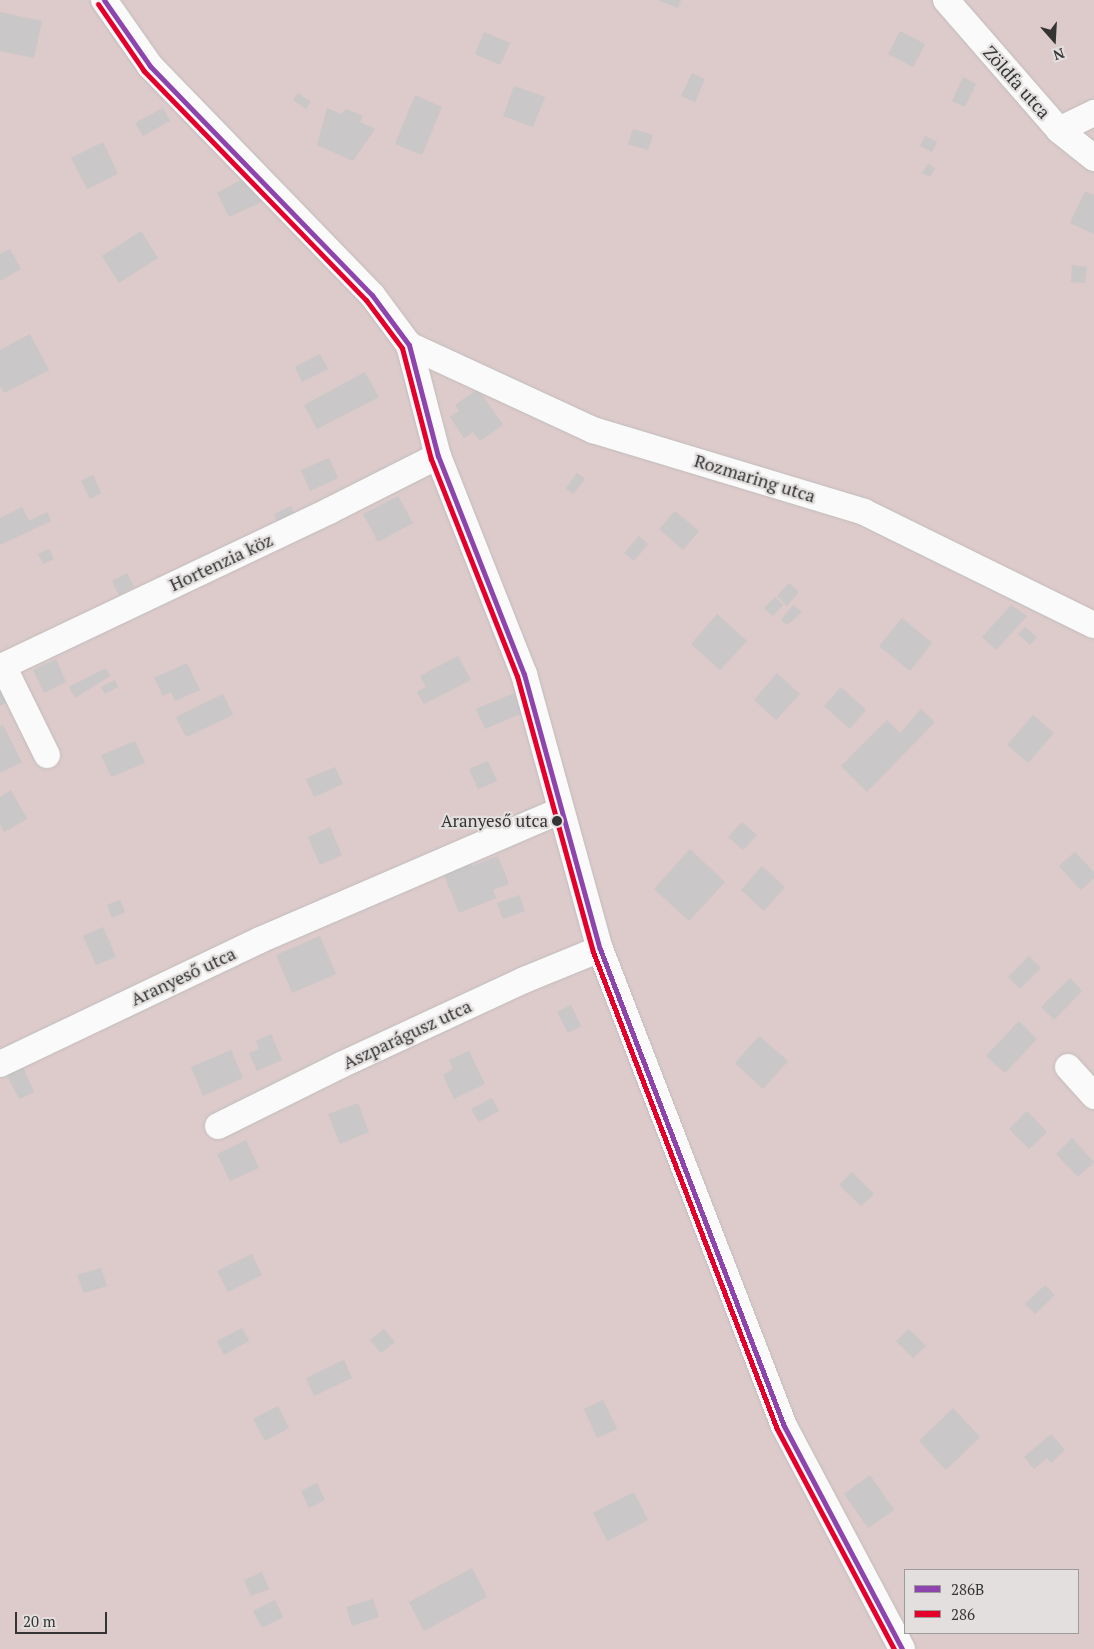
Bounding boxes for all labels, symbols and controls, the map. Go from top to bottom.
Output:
north arrow [1029,15,1079,65]
street label: Zöldfa utca [979,41,1055,123]
text: N [1051,44,1067,65]
street label: Rozmaring utca [692,449,818,507]
street label: Hortenzia köz [166,529,276,595]
place label: Aranyeső utca [441,811,548,831]
marker: Aranyeső utca [552,816,562,826]
street label: Aranyeső utca [127,942,239,1010]
street label: Aszparágusz utca [339,995,475,1073]
legend [904,1569,1079,1634]
text: 286B [951,1579,984,1599]
scale bar [18,1602,110,1634]
text: 286 [951,1604,975,1624]
text: 20 m [23,1611,56,1631]

